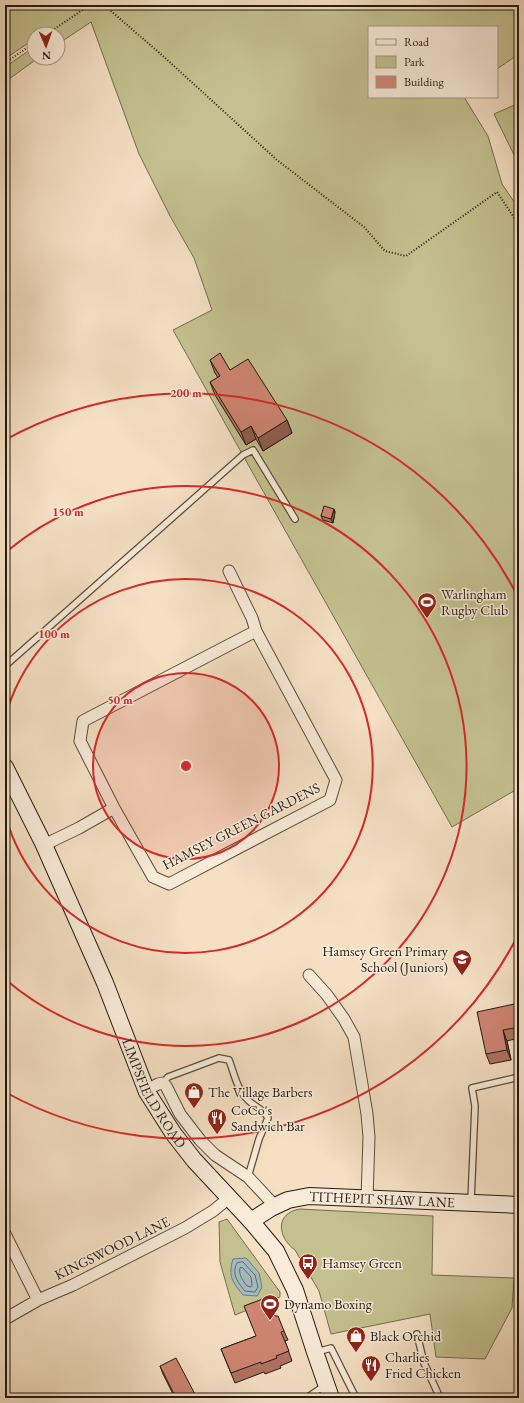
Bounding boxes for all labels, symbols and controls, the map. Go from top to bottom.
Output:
north arrow [26,26,66,66]
legend [368,26,498,98]
text: Road [404,34,430,50]
text: N [42,49,51,63]
text: Park [404,54,425,70]
text: Building [404,74,445,90]
text: 200 m [170,385,202,401]
text: 150 m [52,504,84,520]
place label: Warlingham Rugby Club [441,585,508,619]
sports icon: Warlingham Rugby Club [416,591,438,619]
text: 100 m [38,626,70,642]
text: 50 m [107,692,133,708]
centre of rings [179,759,193,773]
street label: HAMSEY GREEN GARDENS [159,778,323,874]
place label: Hamsey Green Primary School (Juniors) [322,942,449,976]
school or university icon: Hamsey Green Primary School (Juniors) [451,948,473,976]
street label: LIMPSFIELD ROAD [118,1036,190,1152]
shop icon: The Village Barbers [183,1081,205,1109]
place label: The Village Barbers [208,1083,313,1101]
place label: CoCo's Sandwich Bar [231,1101,305,1135]
restaurant icon: CoCo's Sandwich Bar [206,1107,228,1135]
street label: TITHEPIT SHAW LANE [309,1187,455,1211]
street label: KINGSWOOD LANE [51,1212,173,1284]
bus stop icon: Hamsey Green [297,1252,319,1280]
place label: Hamsey Green [322,1254,402,1272]
sports icon: Dynamo Boxing [259,1293,281,1321]
place label: Dynamo Boxing [284,1295,373,1313]
shop icon: Black Orchid [345,1325,367,1353]
place label: Black Orchid [370,1327,442,1345]
place label: Charlies Fried Chicken [385,1348,462,1382]
restaurant icon: Charlies Fried Chicken [360,1354,382,1382]

